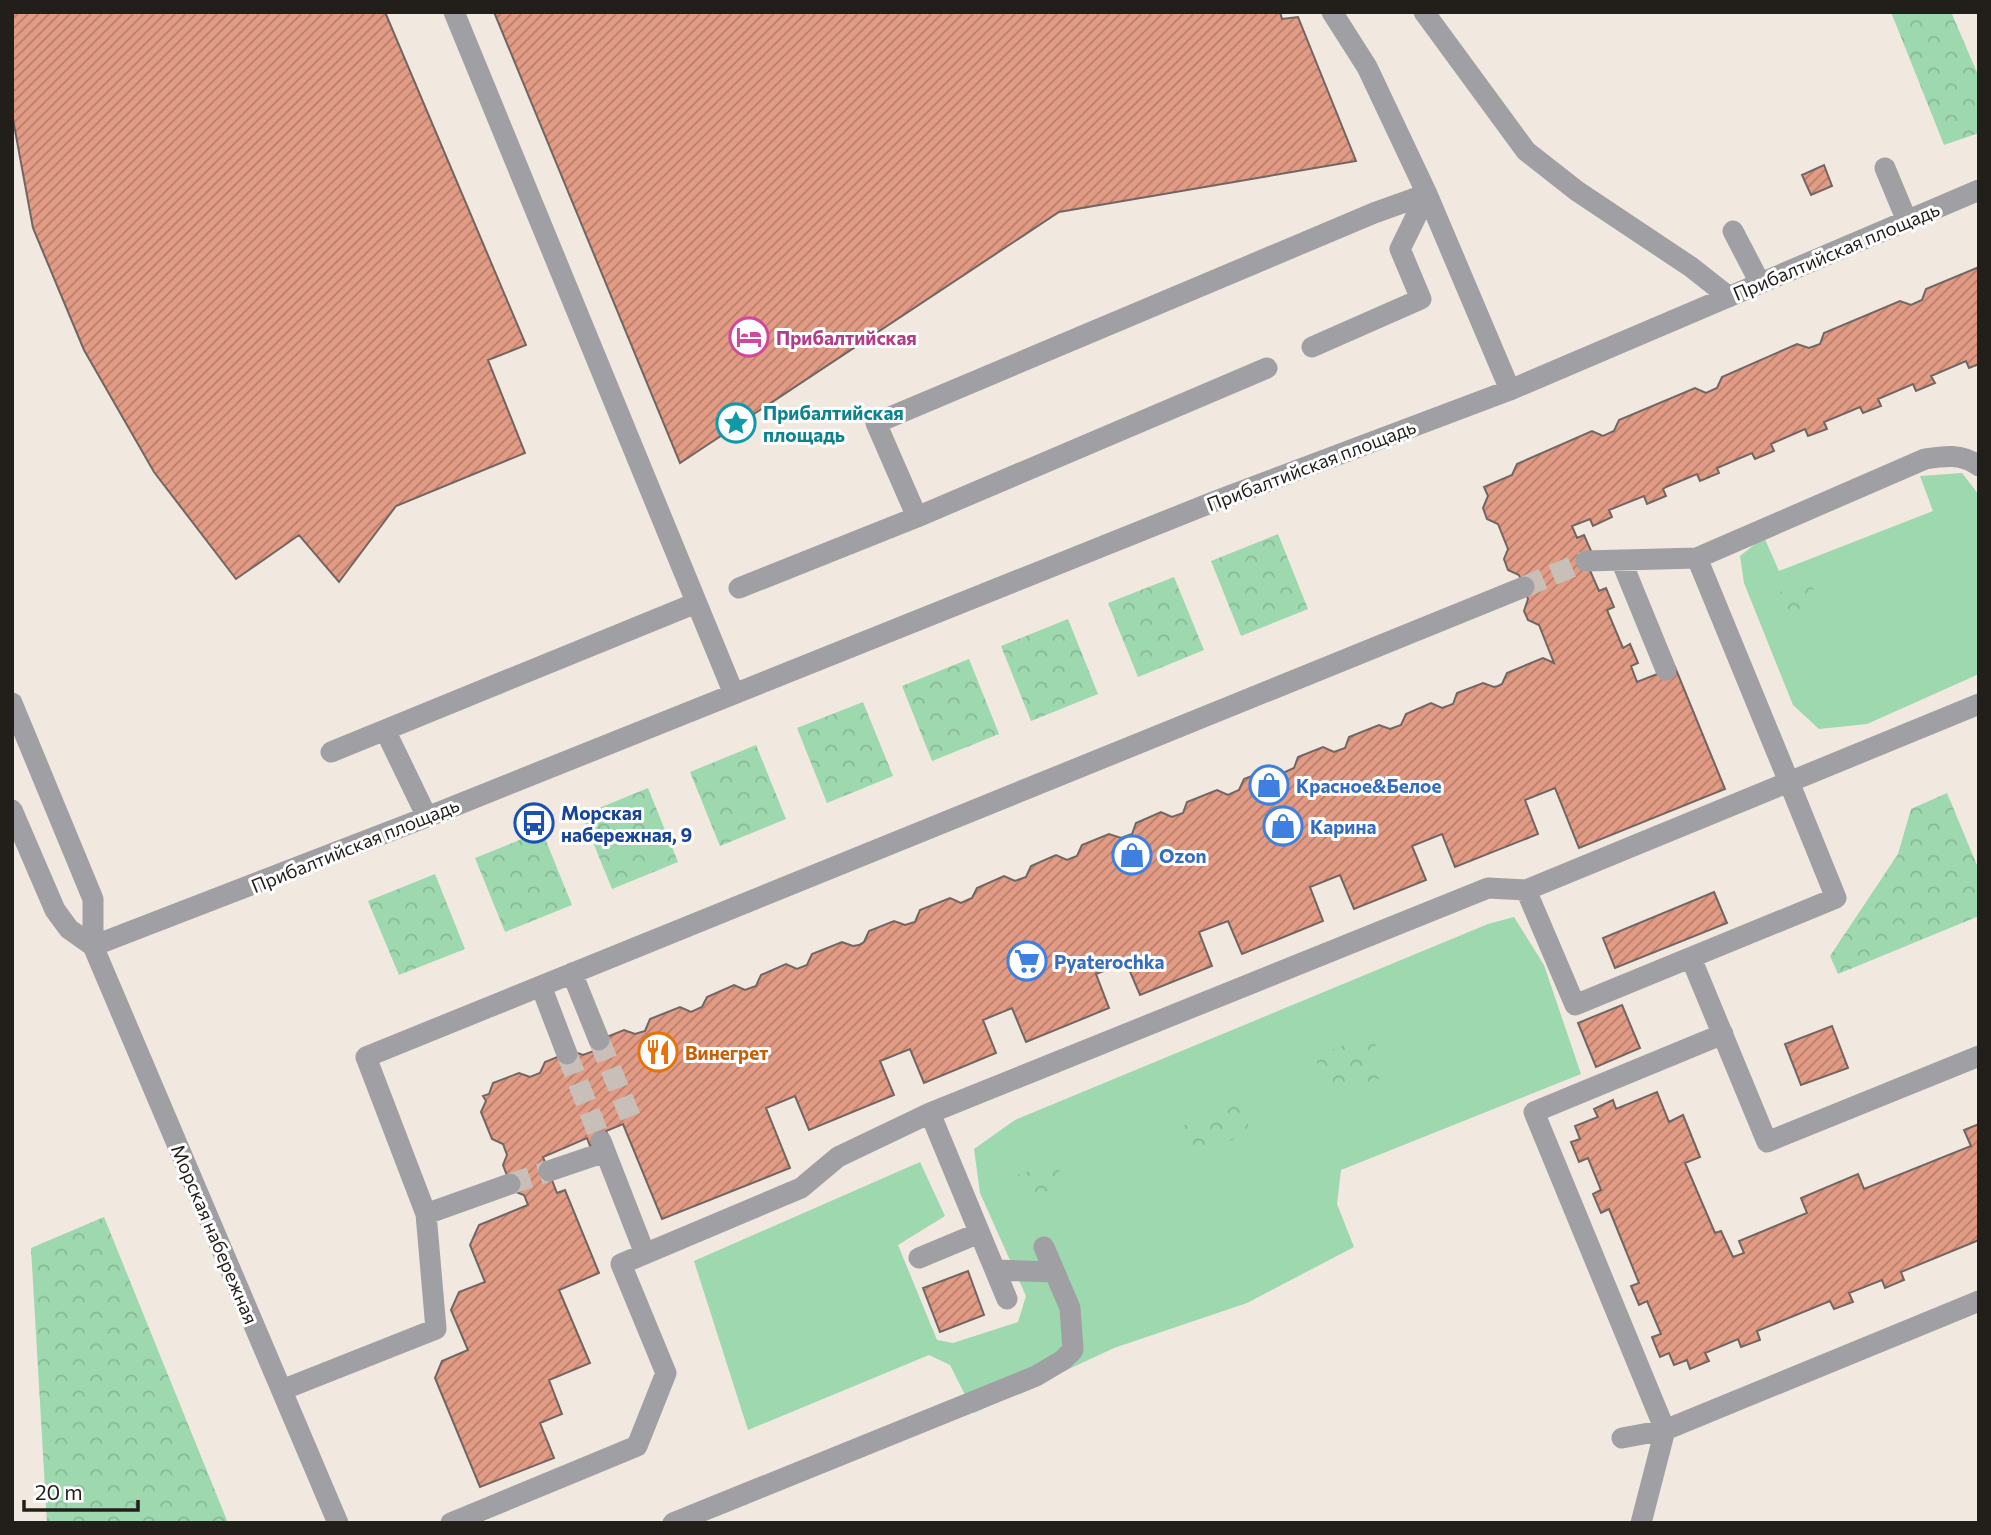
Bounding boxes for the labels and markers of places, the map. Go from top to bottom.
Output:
hotel icon: Прибалтийская [728,316,770,358]
place label: Прибалтийская [776,326,917,349]
place label: Прибалтийская площадь [763,401,904,446]
place icon: Прибалтийская площадь [715,402,757,444]
shop icon: Красное&Белое [1248,764,1290,806]
place label: Красное&Белое [1296,774,1441,797]
place label: Морская набережная, 9 [561,801,692,846]
bus stop icon: Морская набережная, 9 [513,802,555,844]
shop icon: Карина [1262,805,1304,847]
place label: Карина [1310,815,1376,838]
shop icon: Ozon [1111,834,1153,876]
place label: Ozon [1159,844,1207,867]
supermarket icon: Pyaterochka [1006,940,1048,982]
place label: Pyaterochka [1054,950,1165,973]
restaurant icon: Винегрет [637,1031,679,1073]
place label: Винегрет [685,1041,768,1064]

